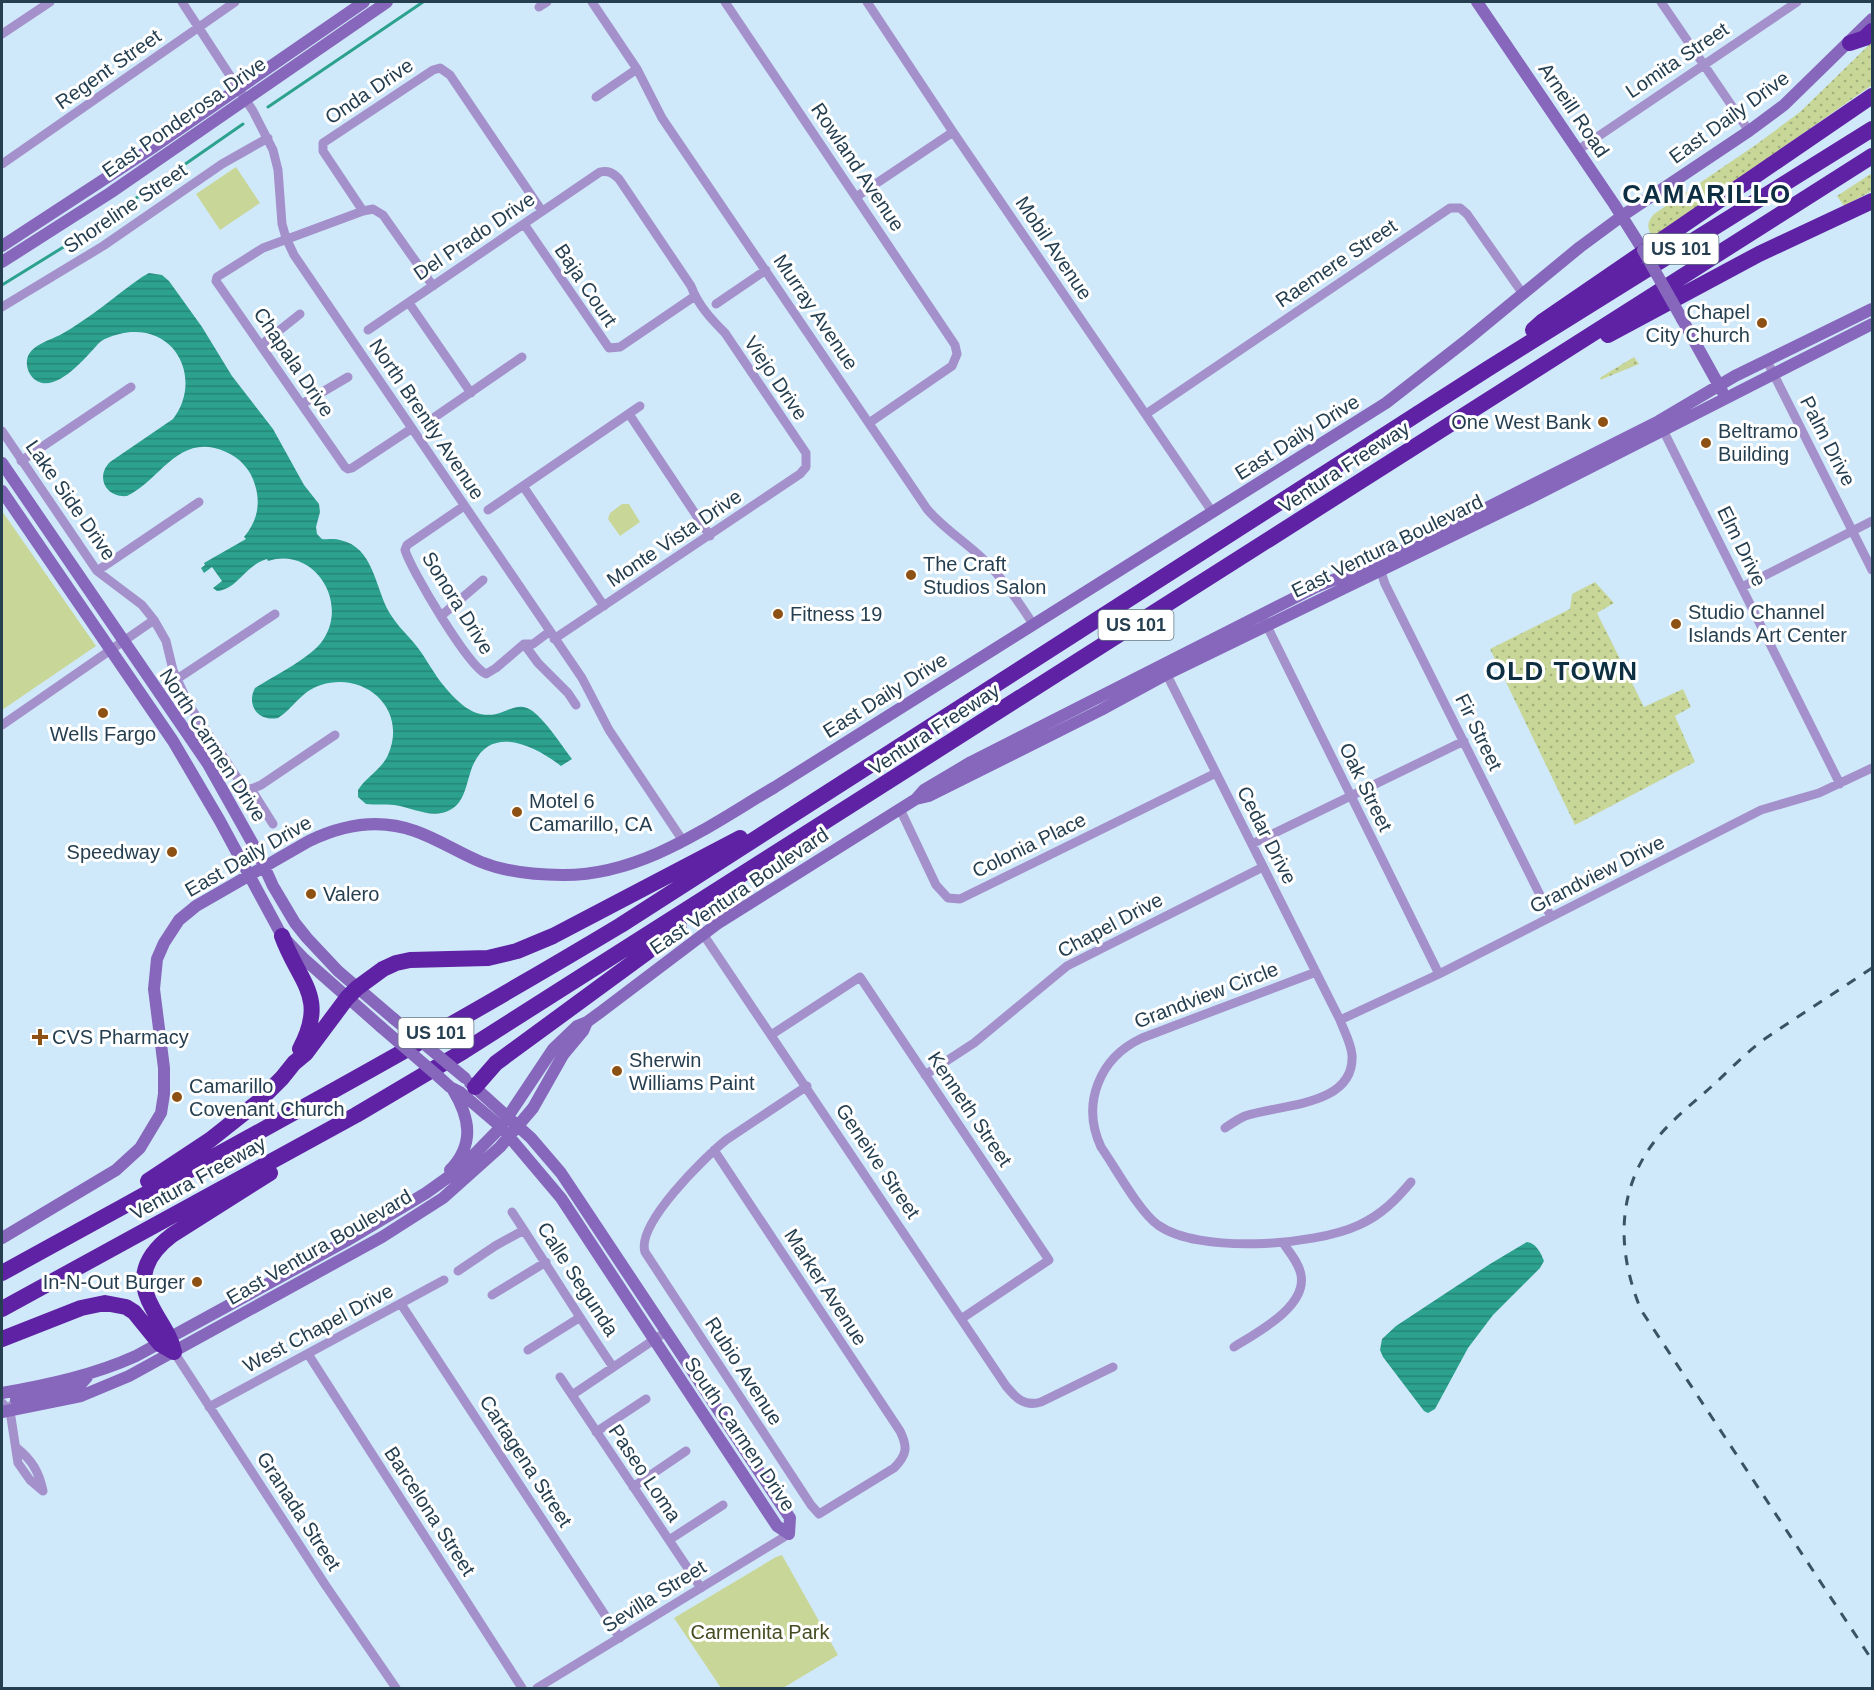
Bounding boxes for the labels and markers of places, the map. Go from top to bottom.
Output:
place label: Chapel City Church [1646,301,1750,346]
marker: Chapel City Church [1755,316,1769,330]
place label: One West Bank [1451,411,1592,433]
marker: One West Bank [1596,415,1610,429]
place label: Beltramo Building [1718,420,1798,465]
marker: Beltramo Building [1699,436,1713,450]
place label: The Craft Studios Salon [923,553,1046,598]
marker: The Craft Studios Salon [904,568,918,582]
place label: Studio Channel Islands Art Center [1688,601,1847,646]
place label: Fitness 19 [790,603,882,625]
marker: Fitness 19 [771,607,785,621]
marker: Studio Channel Islands Art Center [1669,617,1683,631]
marker: Wells Fargo [96,706,110,720]
place label: Wells Fargo [50,723,156,745]
place label: Motel 6 Camarillo, CA [529,790,653,835]
marker: Motel 6 Camarillo, CA [510,805,524,819]
place label: Speedway [67,841,160,863]
marker: Speedway [165,845,179,859]
place label: Valero [323,883,379,905]
marker: Valero [304,887,318,901]
place label: CVS Pharmacy [52,1026,189,1048]
marker: CVS Pharmacy [33,1030,47,1044]
place label: Sherwin Williams Paint [629,1049,755,1094]
marker: Sherwin Williams Paint [610,1064,624,1078]
place label: Camarillo Covenant Church [189,1075,345,1120]
marker: Camarillo Covenant Church [170,1090,184,1104]
place label: In-N-Out Burger [43,1271,185,1293]
marker: In-N-Out Burger [190,1275,204,1289]

